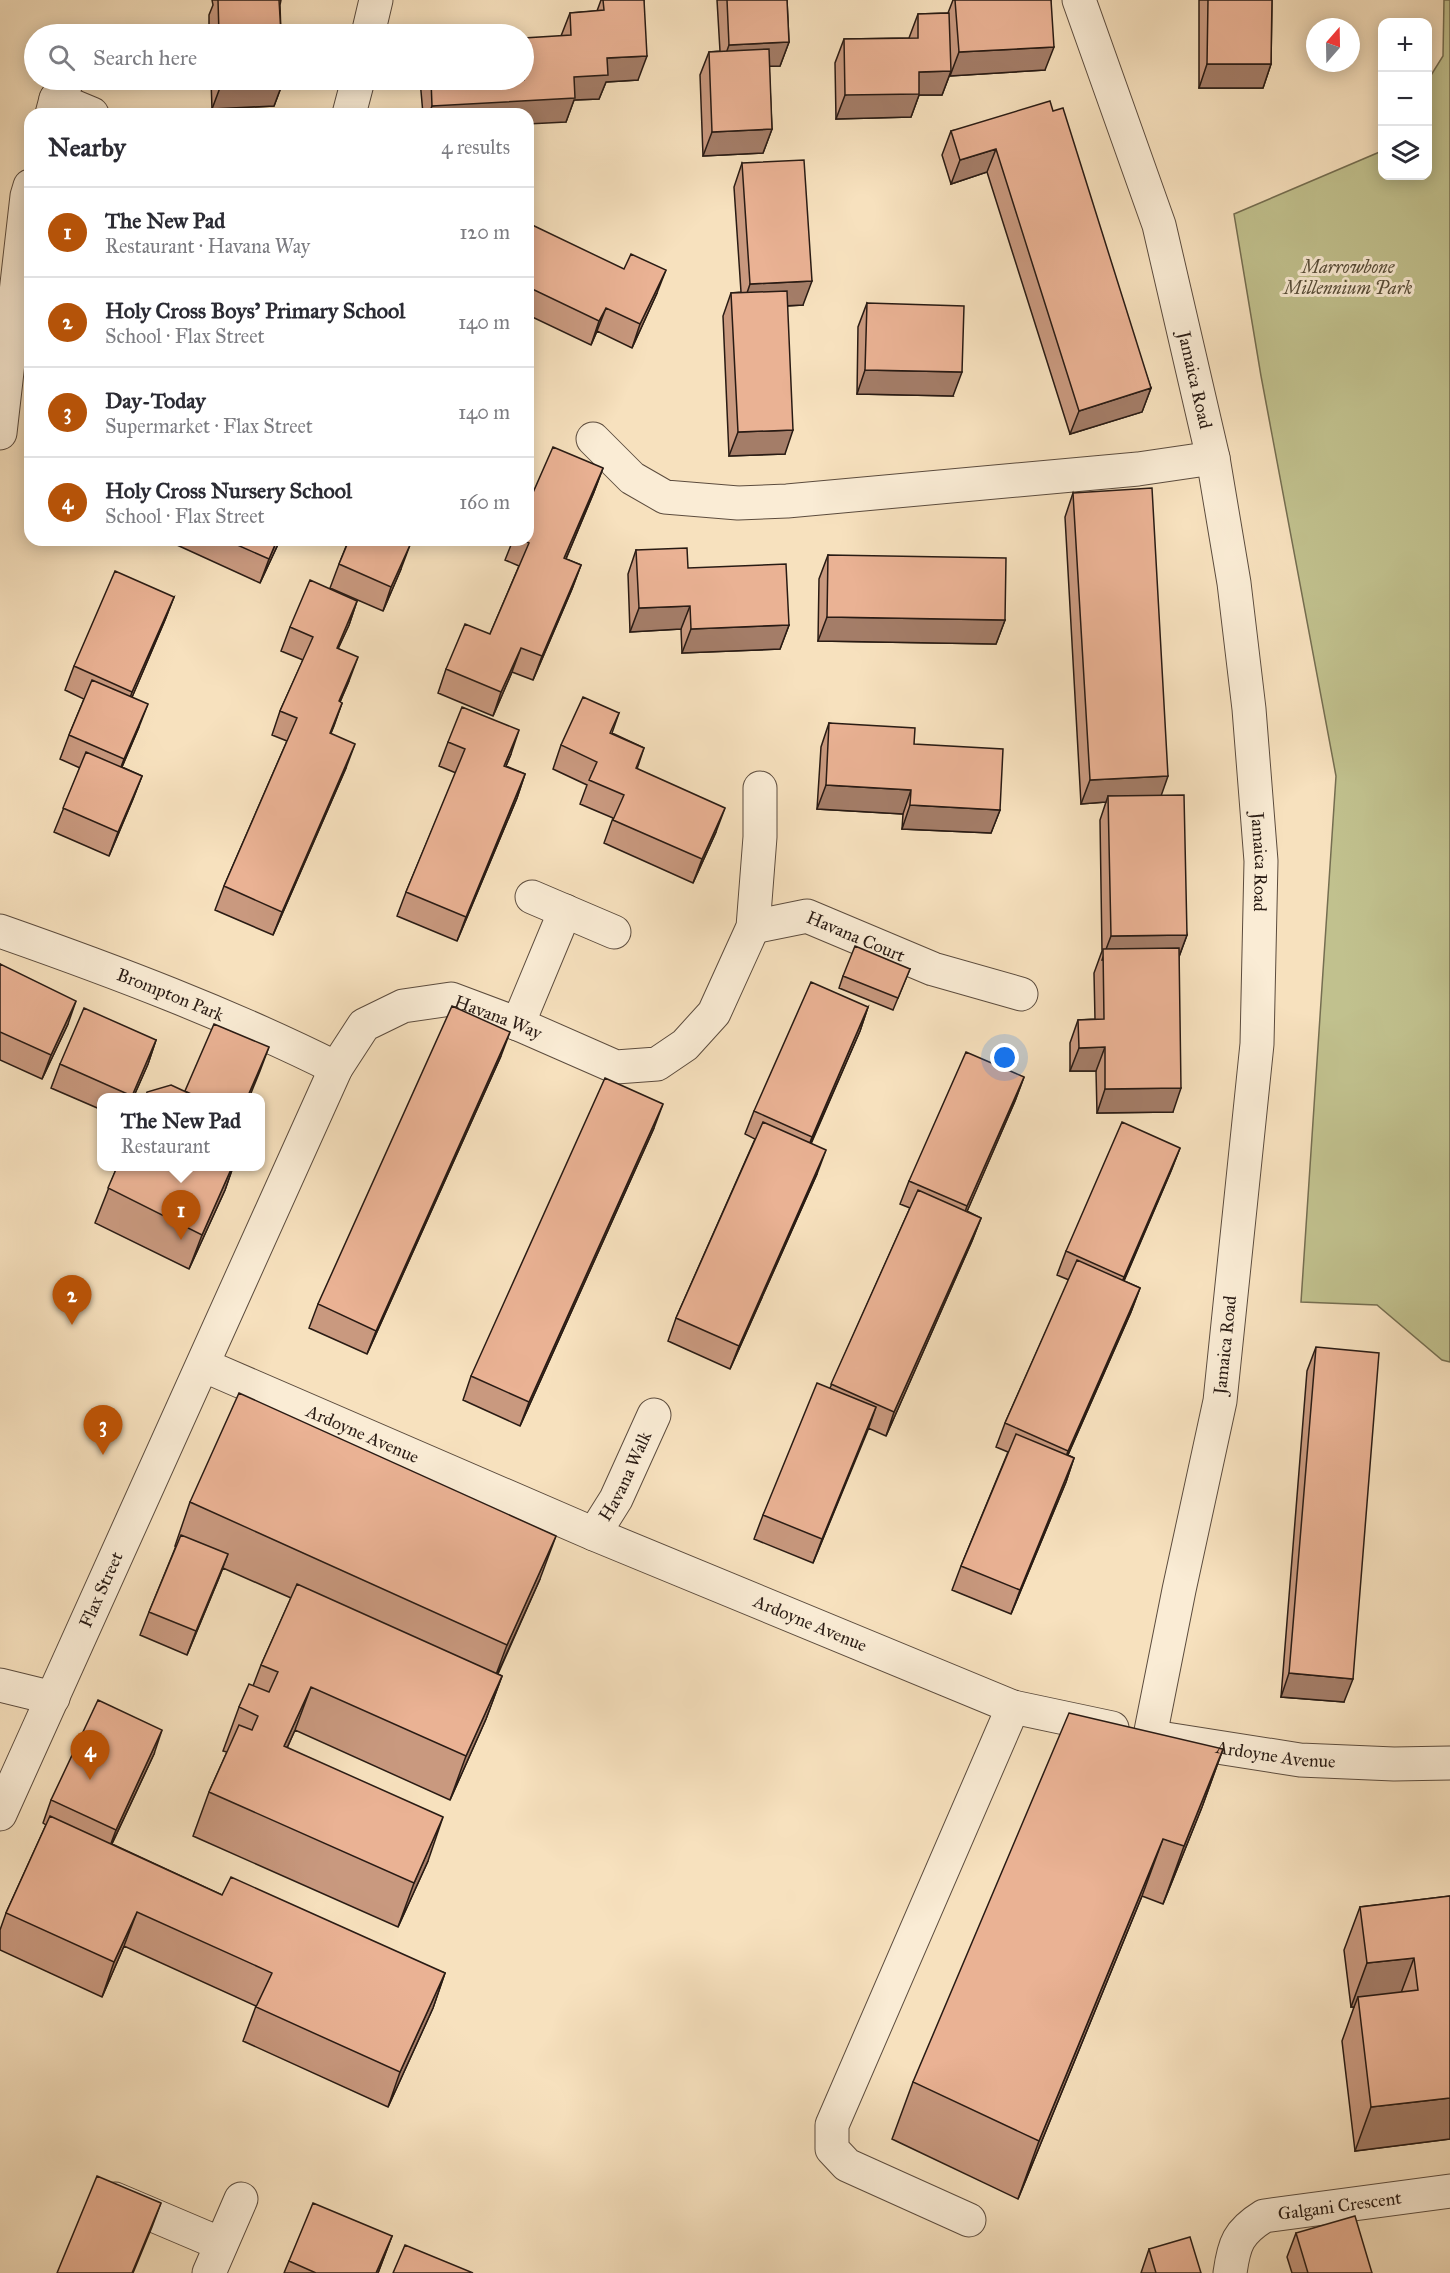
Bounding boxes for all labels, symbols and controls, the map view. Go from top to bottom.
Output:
north arrow [1306,18,1360,72]
map controls [1378,18,1432,180]
button: + [1378,18,1432,72]
search box [24,24,534,90]
icon: search [45,41,78,74]
text: Search here [93,44,197,71]
button: − [1378,72,1432,126]
button: layers [1378,126,1432,180]
text: Nearby [48,131,126,163]
text: 4 results [441,135,510,159]
text: The New Pad [105,207,225,234]
text: 1 [64,220,71,244]
text: 120 m [459,220,510,244]
text: Restaurant · Havana Way [105,234,310,258]
park label: Marrowbone Millennium Park [1282,256,1412,299]
text: Holy Cross Boys' Primary School [105,297,405,324]
text: 2 [63,310,72,334]
text: 140 m [458,310,510,334]
text: School · Flax Street [105,324,265,348]
street label: Jamaica Road [1172,327,1217,431]
text: Day-Today [105,387,206,414]
text: 3 [64,400,72,424]
text: 140 m [458,400,510,424]
text: Supermarket · Flax Street [105,414,313,438]
text: Holy Cross Nursery School [105,477,352,504]
text: 4 [62,490,73,514]
text: 160 m [459,490,510,514]
text: School · Flax Street [105,504,265,528]
street label: Jamaica Road [1245,809,1272,912]
street label: Havana Court [803,906,909,967]
street label: Brompton Park [114,963,228,1026]
street label: Havana Way [451,990,546,1044]
your location [990,1043,1019,1072]
popup [97,1093,265,1171]
text: The New Pad [121,1107,241,1134]
text: Restaurant [121,1134,210,1158]
pin: 1 [162,1190,201,1240]
pin: 2 [52,1276,92,1325]
street label: Jamaica Road [1209,1294,1242,1398]
street label: Ardoyne Avenue [302,1400,422,1468]
pin: 3 [84,1406,122,1455]
street label: Havana Walk [594,1427,657,1525]
street label: Flax Street [74,1548,128,1631]
street label: Ardoyne Avenue [749,1590,870,1656]
pin: 4 [70,1730,110,1780]
street label: Ardoyne Avenue [1213,1736,1336,1773]
street label: Galgani Crescent [1277,2187,1403,2225]

